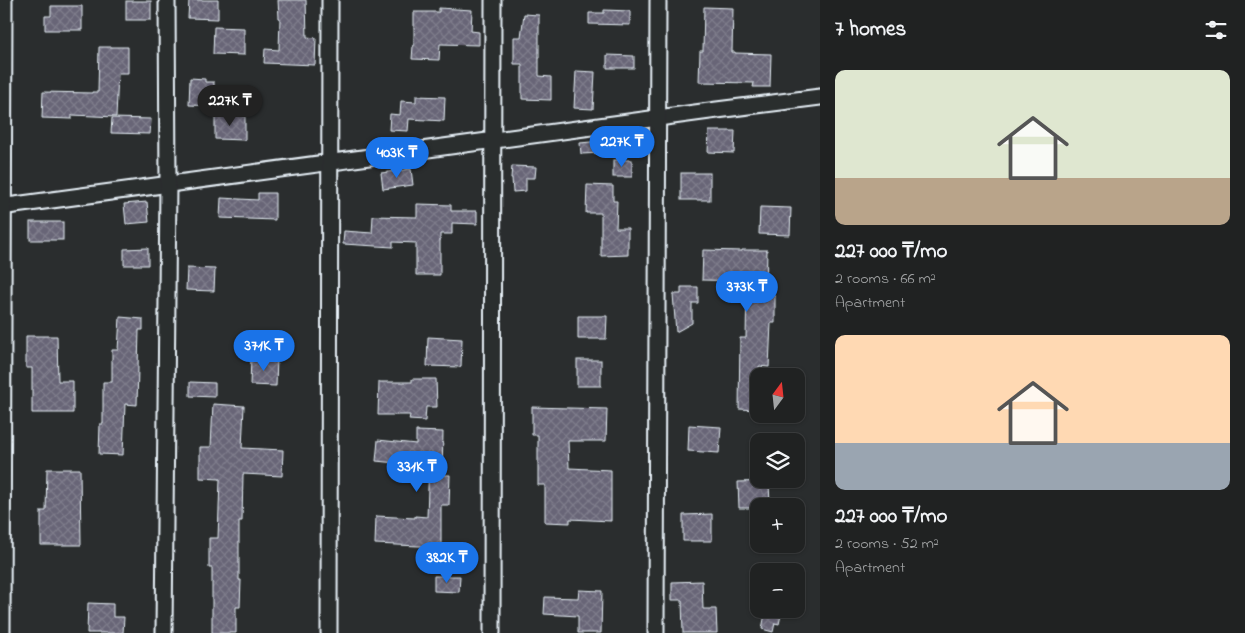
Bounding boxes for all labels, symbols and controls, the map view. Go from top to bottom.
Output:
text: 7 homes [835,15,906,45]
icon: filters [1202,16,1230,44]
pin: 227K ₸ [189,84,271,127]
text: 227K ₸ [209,89,252,113]
icon: home [988,103,1078,193]
pin: 227K ₸ [581,126,663,168]
text: 227K ₸ [601,130,644,154]
pin: 403K ₸ [356,136,438,179]
text: 403K ₸ [377,141,417,165]
text: 227 000 ₸/mo [835,237,947,267]
text: 2 rooms · 66 m² [835,267,936,291]
pin: 373K ₸ [706,270,788,313]
text: 373K ₸ [727,275,767,299]
text: Apartment [835,291,905,315]
pin: 371K ₸ [223,330,305,372]
text: 371K ₸ [245,334,283,358]
north arrow [750,368,805,422]
map controls [750,368,805,618]
icon: home [988,368,1078,458]
button: layers [750,433,805,488]
pin: 331K ₸ [376,450,458,493]
text: 331K ₸ [398,455,436,479]
button: + [750,498,805,553]
text: 227 000 ₸/mo [835,502,947,532]
text: 2 rooms · 52 m² [835,532,939,556]
pin: 382K ₸ [406,542,488,584]
text: 382K ₸ [426,546,468,570]
text: Apartment [835,556,905,580]
button: − [750,563,805,618]

